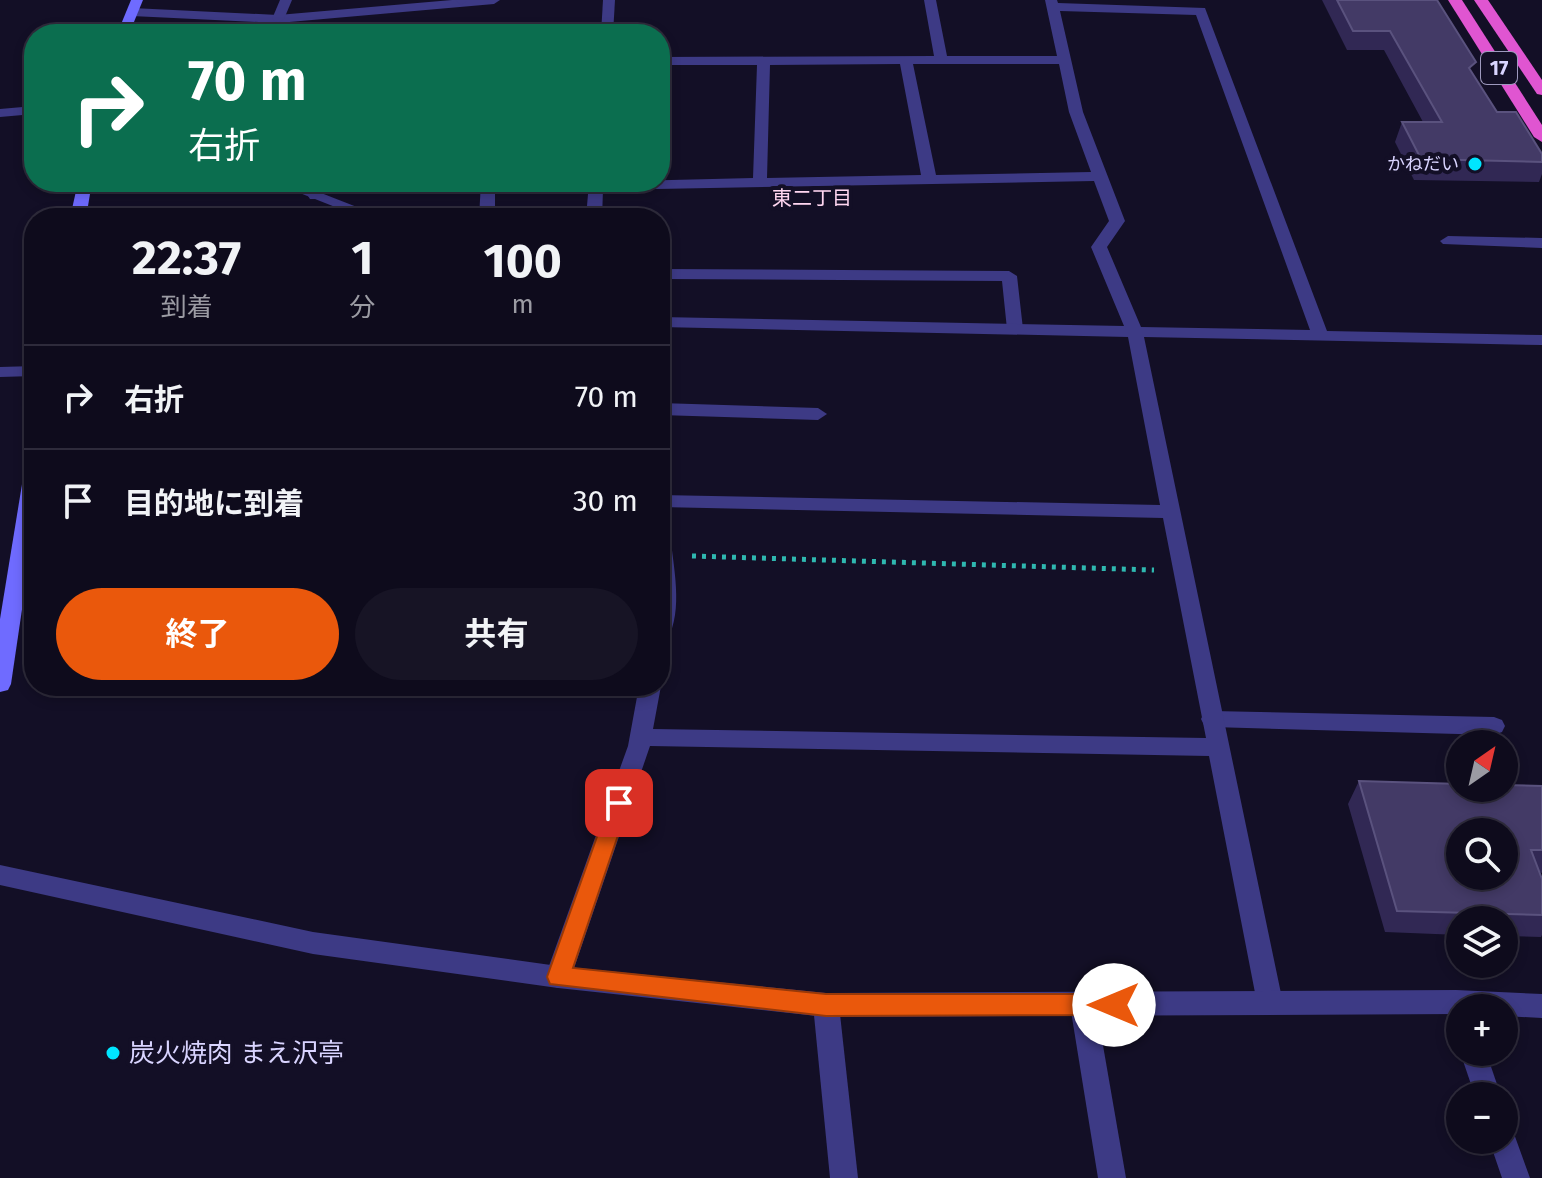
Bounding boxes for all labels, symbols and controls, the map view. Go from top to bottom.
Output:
text: 70 m [188,48,307,115]
road number: 17 [1481,52,1517,84]
icon: right [56,56,160,160]
text: 右折 [188,124,260,168]
place label: かねだい [1387,153,1459,175]
marker: かねだい [1466,155,1484,173]
district label: 東二丁目 [772,186,852,210]
text: 22:37 [132,229,241,287]
text: 1 [351,229,373,287]
text: 100 [483,232,562,290]
text: m [512,289,534,320]
text: 到着 [161,292,213,323]
text: 分 [349,292,375,323]
icon: right [56,375,100,419]
text: 70 m [575,379,638,415]
text: 右折 [124,382,184,418]
icon: arrive [56,479,100,523]
text: 30 m [573,483,638,519]
text: 目的地に到着 [124,486,304,522]
button: 終了 [56,588,339,680]
button: 共有 [355,588,638,680]
north arrow [1446,730,1518,802]
map controls [1446,730,1518,1154]
pin [585,769,653,837]
icon: arrive [597,781,641,825]
button: search [1446,818,1518,890]
button: layers [1446,906,1518,978]
position arrow [1072,963,1156,1047]
button: + [1446,994,1518,1066]
place label: 炭火焼肉 まえ沢亭 [129,1038,344,1069]
marker: 炭火焼肉 まえ沢亭 [104,1044,122,1062]
button: − [1446,1082,1518,1154]

